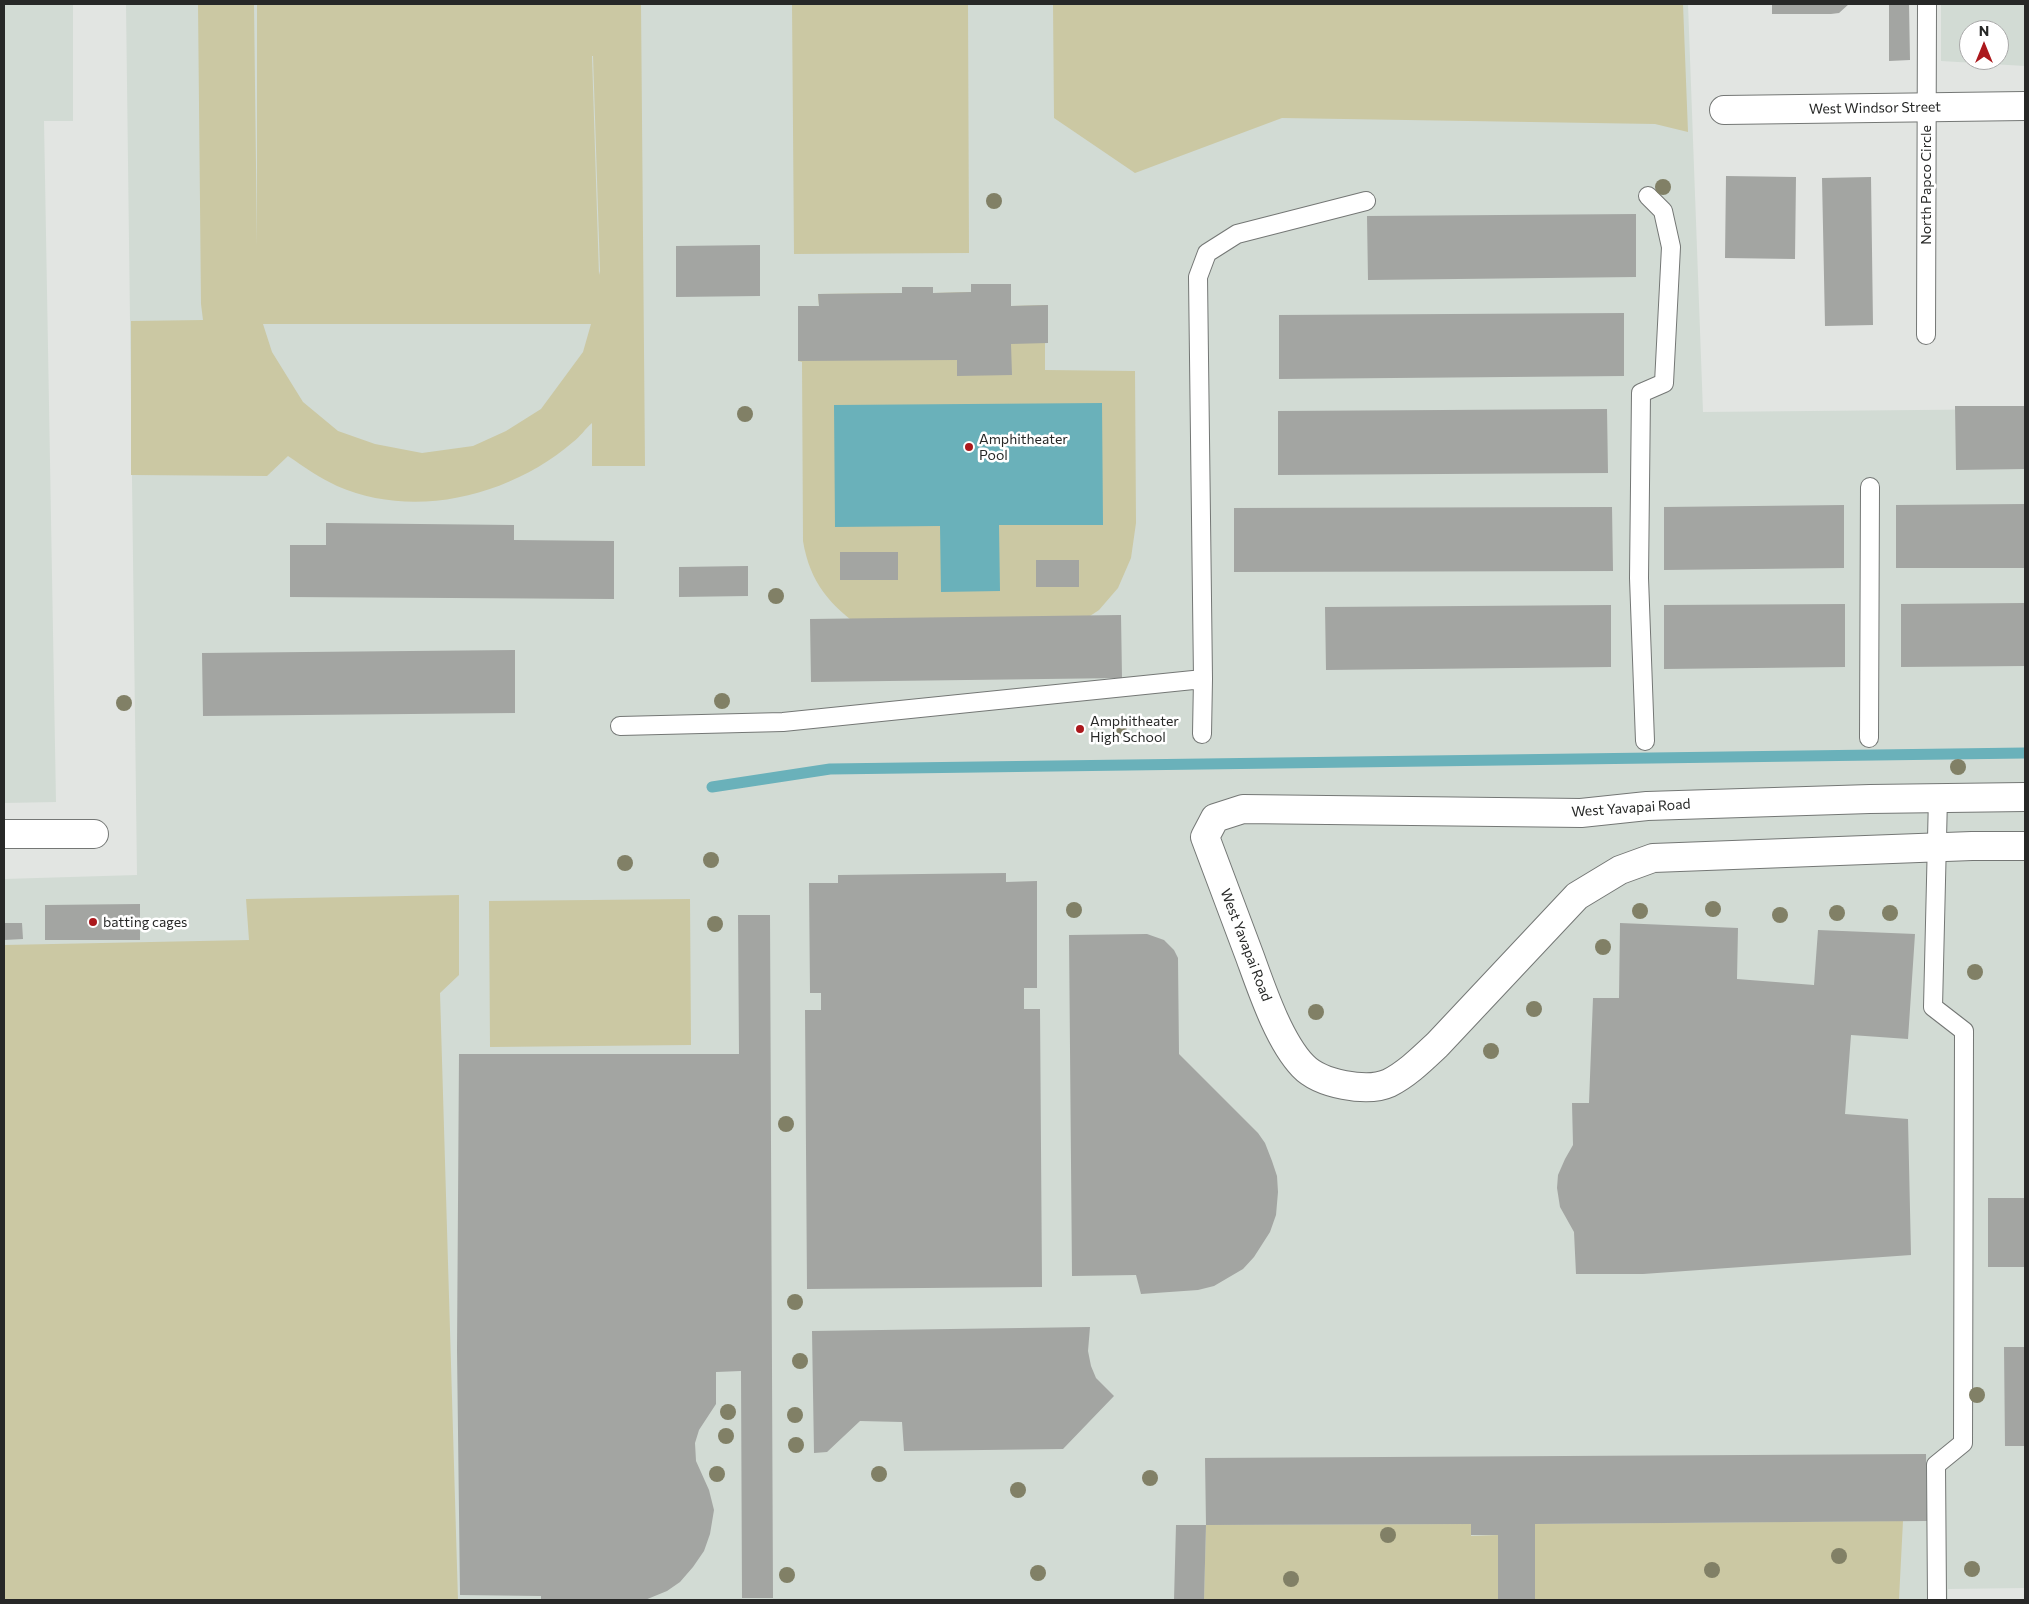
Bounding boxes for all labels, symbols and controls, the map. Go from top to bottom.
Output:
north arrow [1959,20,2009,70]
text: N [1979,22,1989,39]
street label: West Windsor Street [1809,98,1941,118]
street label: North Papco Circle [1918,125,1934,245]
place label: Amphitheater Pool [979,431,1068,464]
marker: Amphitheater Pool [963,441,975,453]
place label: Amphitheater High School [1090,713,1179,746]
marker: Amphitheater High School [1074,723,1086,735]
street label: West Yavapai Road [1571,795,1691,821]
street label: West Yavapai Road [1217,886,1275,1004]
place label: batting cages [103,914,187,930]
marker: batting cages [87,916,99,928]

